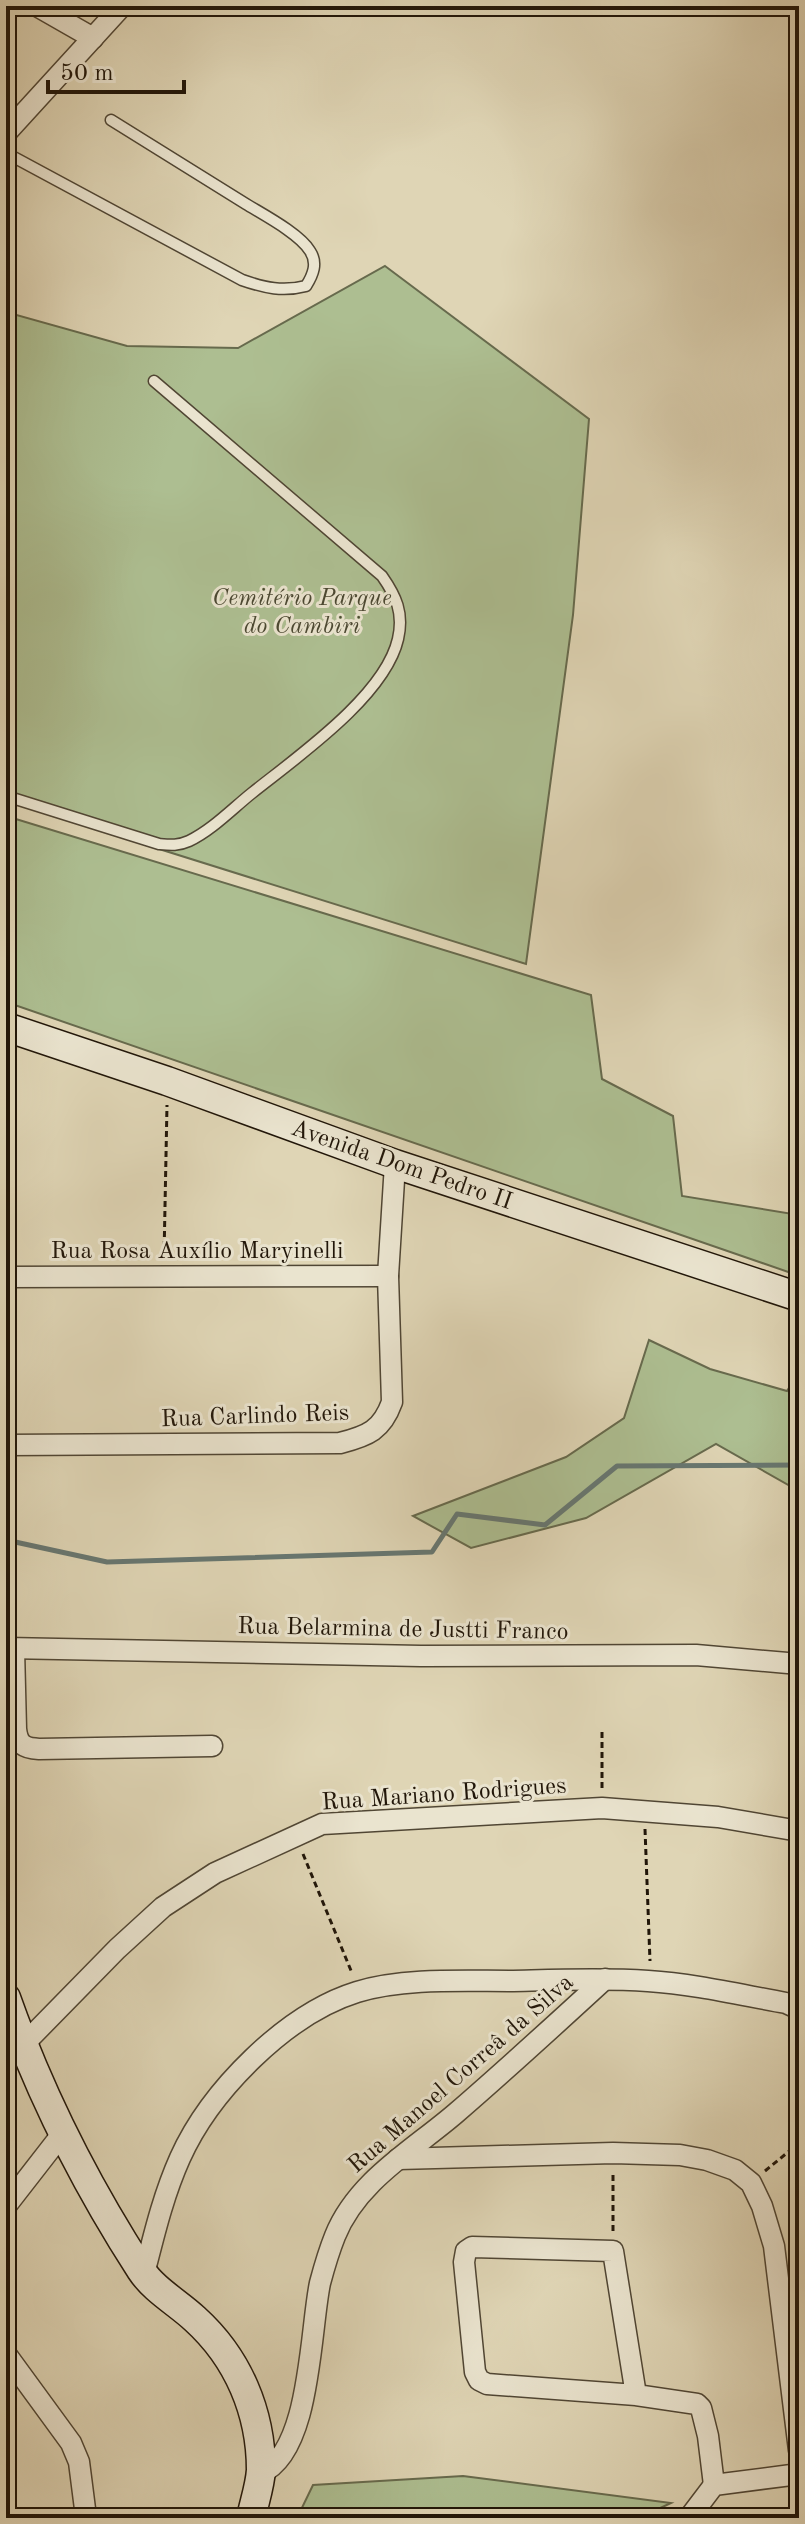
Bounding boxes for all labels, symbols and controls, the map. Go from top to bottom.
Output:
scale bar [48,44,184,94]
text: 50 m [60,62,114,86]
park label: Cemitério Parque do Cambiri [212,587,392,639]
street label: Avenida Dom Pedro II [288,1117,515,1215]
street label: Rua Rosa Auxílio Maryinelli [51,1240,343,1264]
street label: Rua Carlindo Reis [160,1402,350,1432]
street label: Rua Belarmina de Justti Franco [237,1615,569,1645]
street label: Rua Mariano Rodrigues [321,1774,567,1816]
street label: Rua Manoel Correâ da Silva [344,1970,579,2179]

